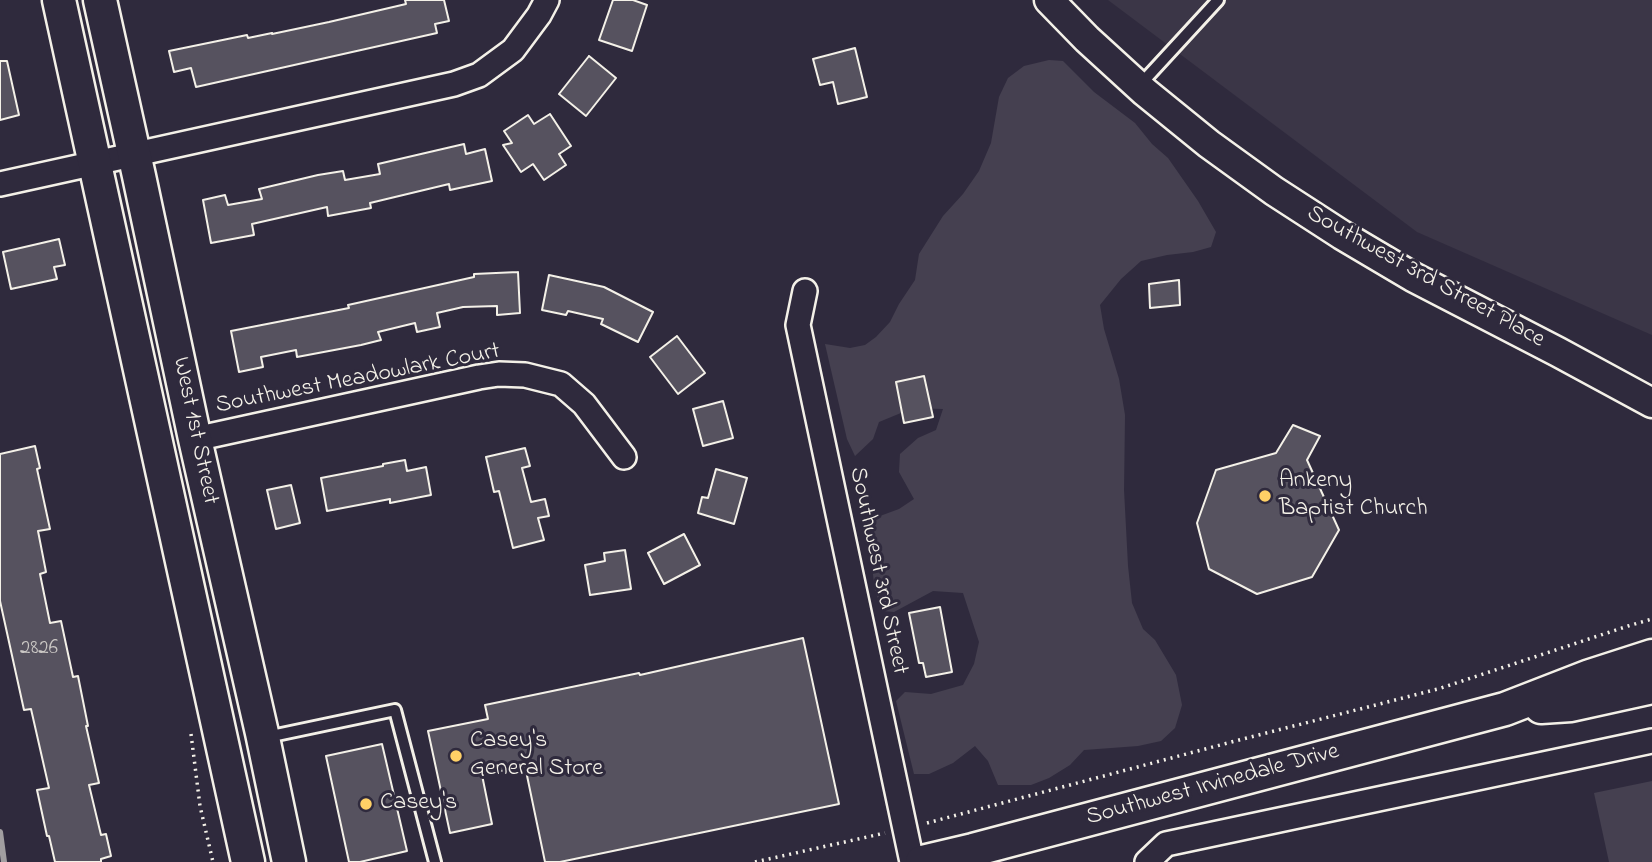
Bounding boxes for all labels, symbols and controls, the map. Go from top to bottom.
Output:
street label: Southwest 3rd Street Place [1301,200,1549,356]
street label: Southwest Meadowlark Court [213,338,503,422]
street label: West 1st Street [164,355,224,507]
street label: Southwest 3rd Street [841,465,913,677]
place label: Ankeny Baptist Church [1279,468,1428,524]
marker: Ankeny Baptist Church [1257,488,1273,504]
house number: 2826 [20,637,58,663]
place label: Casey's General Store [470,728,603,784]
street label: Southwest Irvinedale Drive [1084,738,1342,834]
marker: Casey's General Store [448,748,464,764]
place label: Casey's [380,790,457,818]
marker: Casey's [358,796,374,812]

